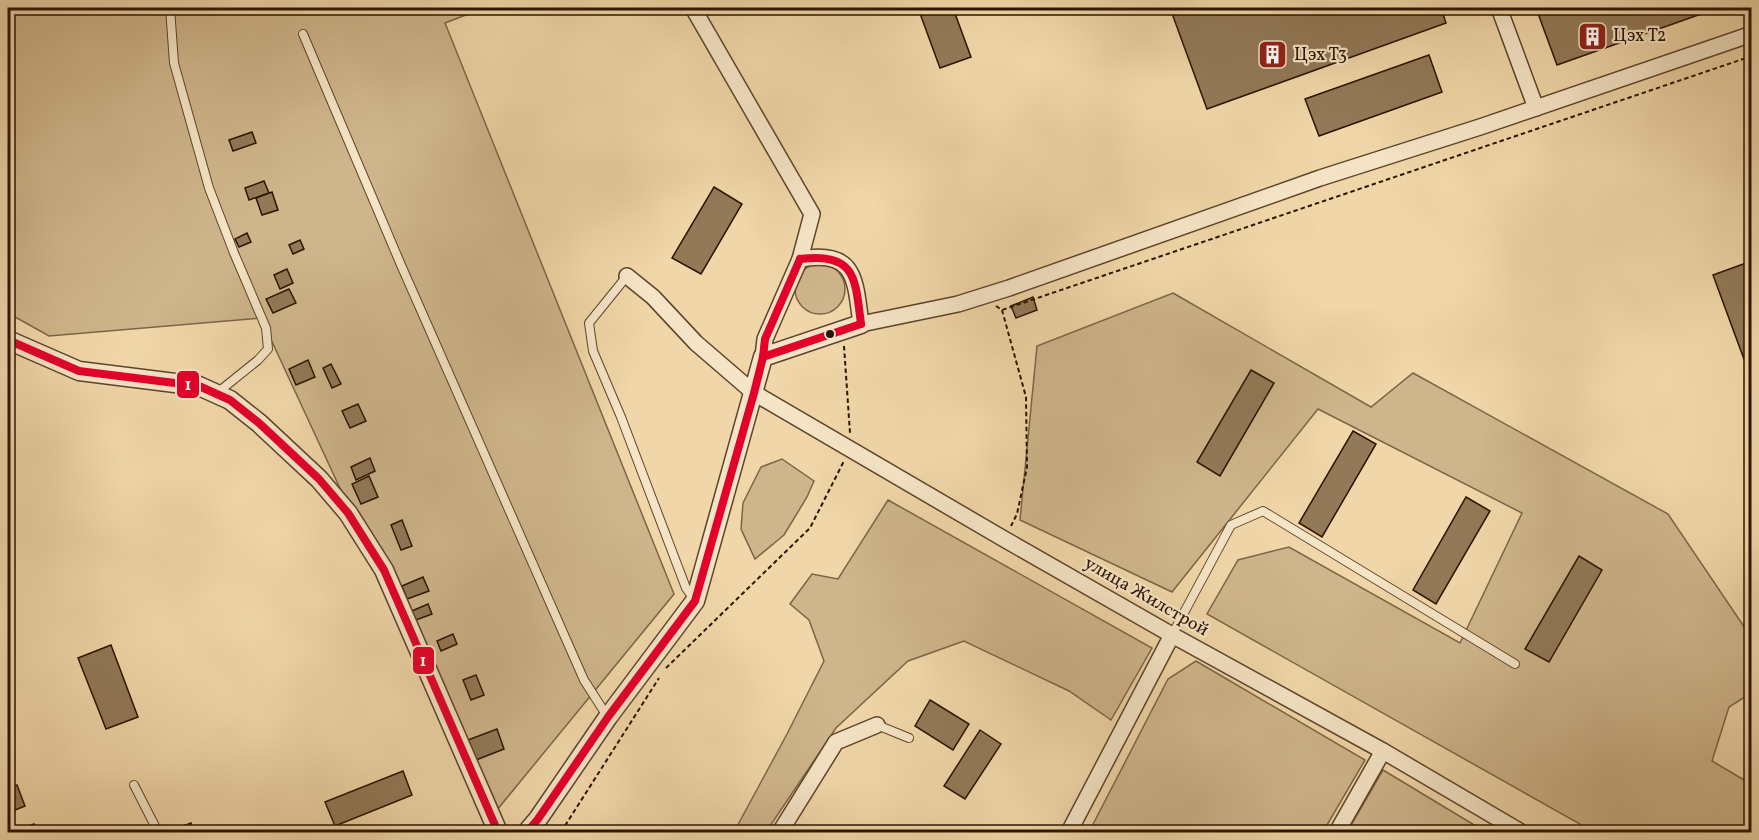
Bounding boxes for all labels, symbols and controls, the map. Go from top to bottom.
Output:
building icon: Цэх Т2 [1576,20,1608,52]
place label: Цэх Т2 [1613,24,1666,49]
building icon: Цэх Т3 [1257,39,1289,71]
place label: Цэх Т3 [1294,43,1347,68]
unlabelled marker [824,328,836,340]
line badge: 1 [176,370,200,399]
text: 1 [185,375,191,397]
street label: улица Жилстрой [1079,551,1213,643]
line badge: 1 [412,646,435,675]
text: 1 [420,651,426,673]

